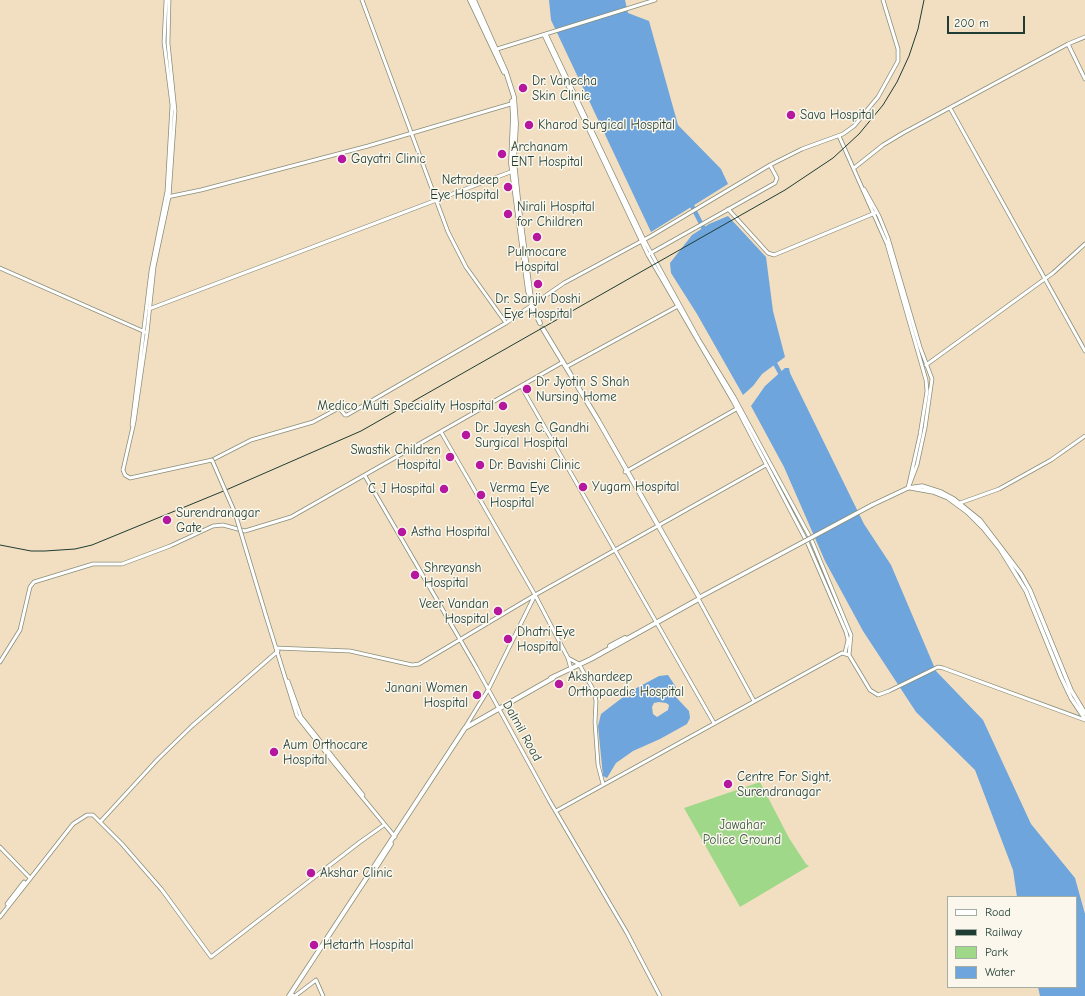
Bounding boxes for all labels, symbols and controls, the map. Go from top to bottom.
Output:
scale bar [949,8,1027,34]
text: 200 m [954,16,989,30]
place label: Dr. Vanecha Skin Clinic [532,73,597,104]
marker: Dr. Vanecha Skin Clinic [517,82,529,94]
place label: Sava Hospital [800,107,874,123]
marker: Sava Hospital [785,109,797,121]
place label: Kharod Surgical Hospital [538,117,675,133]
marker: Kharod Surgical Hospital [523,119,535,131]
place label: Archanam ENT Hospital [511,139,583,170]
marker: Archanam ENT Hospital [496,148,508,160]
place label: Gayatri Clinic [351,151,426,167]
marker: Gayatri Clinic [336,153,348,165]
place label: Netradeep Eye Hospital [430,172,499,203]
marker: Netradeep Eye Hospital [502,181,514,193]
place label: Nirali Hospital for Children [517,199,595,230]
marker: Nirali Hospital for Children [502,208,514,220]
marker: Pulmocare Hospital [531,231,543,243]
place label: Pulmocare Hospital [508,244,566,275]
marker: Dr. Sanjiv Doshi Eye Hospital [532,278,544,290]
place label: Dr. Sanjiv Doshi Eye Hospital [495,291,581,322]
place label: Dr Jyotin S Shah Nursing Home [536,374,630,405]
marker: Dr Jyotin S Shah Nursing Home [521,383,533,395]
place label: Medico Multi Speciality Hospital [317,398,494,414]
marker: Medico Multi Speciality Hospital [497,400,509,412]
place label: Dr. Jayesh C. Gandhi Surgical Hospital [475,420,589,451]
marker: Dr. Jayesh C. Gandhi Surgical Hospital [460,429,472,441]
place label: Swastik Children Hospital [351,442,441,473]
marker: Swastik Children Hospital [444,451,456,463]
place label: Dr. Bavishi Clinic [489,457,580,473]
marker: Dr. Bavishi Clinic [474,459,486,471]
place label: Yugam Hospital [592,479,679,495]
place label: Verma Eye Hospital [490,480,550,511]
place label: C J Hospital [368,481,435,497]
marker: Yugam Hospital [577,481,589,493]
marker: C J Hospital [438,483,450,495]
marker: Verma Eye Hospital [475,489,487,501]
place label: Surendranagar Gate [176,505,260,536]
marker: Surendranagar Gate [161,514,173,526]
place label: Astha Hospital [411,524,490,540]
marker: Astha Hospital [396,526,408,538]
place label: Shreyansh Hospital [424,560,481,591]
marker: Shreyansh Hospital [409,569,421,581]
place label: Veer Vandan Hospital [419,596,489,627]
marker: Veer Vandan Hospital [492,605,504,617]
place label: Dhatri Eye Hospital [517,624,575,655]
marker: Dhatri Eye Hospital [502,633,514,645]
place label: Akshardeep Orthopaedic Hospital [568,669,684,700]
marker: Akshardeep Orthopaedic Hospital [553,678,565,690]
place label: Janani Women Hospital [385,680,468,711]
marker: Janani Women Hospital [471,689,483,701]
street label: Dalmil Road [499,698,545,764]
place label: Aum Orthocare Hospital [283,737,368,768]
marker: Aum Orthocare Hospital [268,746,280,758]
place label: Centre For Sight, Surendranagar [737,769,831,800]
marker: Centre For Sight, Surendranagar [722,778,734,790]
park label: Jawahar Police Ground [703,817,781,848]
place label: Akshar Clinic [320,865,393,881]
marker: Akshar Clinic [305,867,317,879]
legend [947,896,1077,988]
text: Road [985,905,1011,919]
text: Railway [985,925,1022,939]
place label: Hetarth Hospital [323,937,413,953]
marker: Hetarth Hospital [308,939,320,951]
text: Park [985,945,1008,959]
text: Water [985,965,1015,979]

